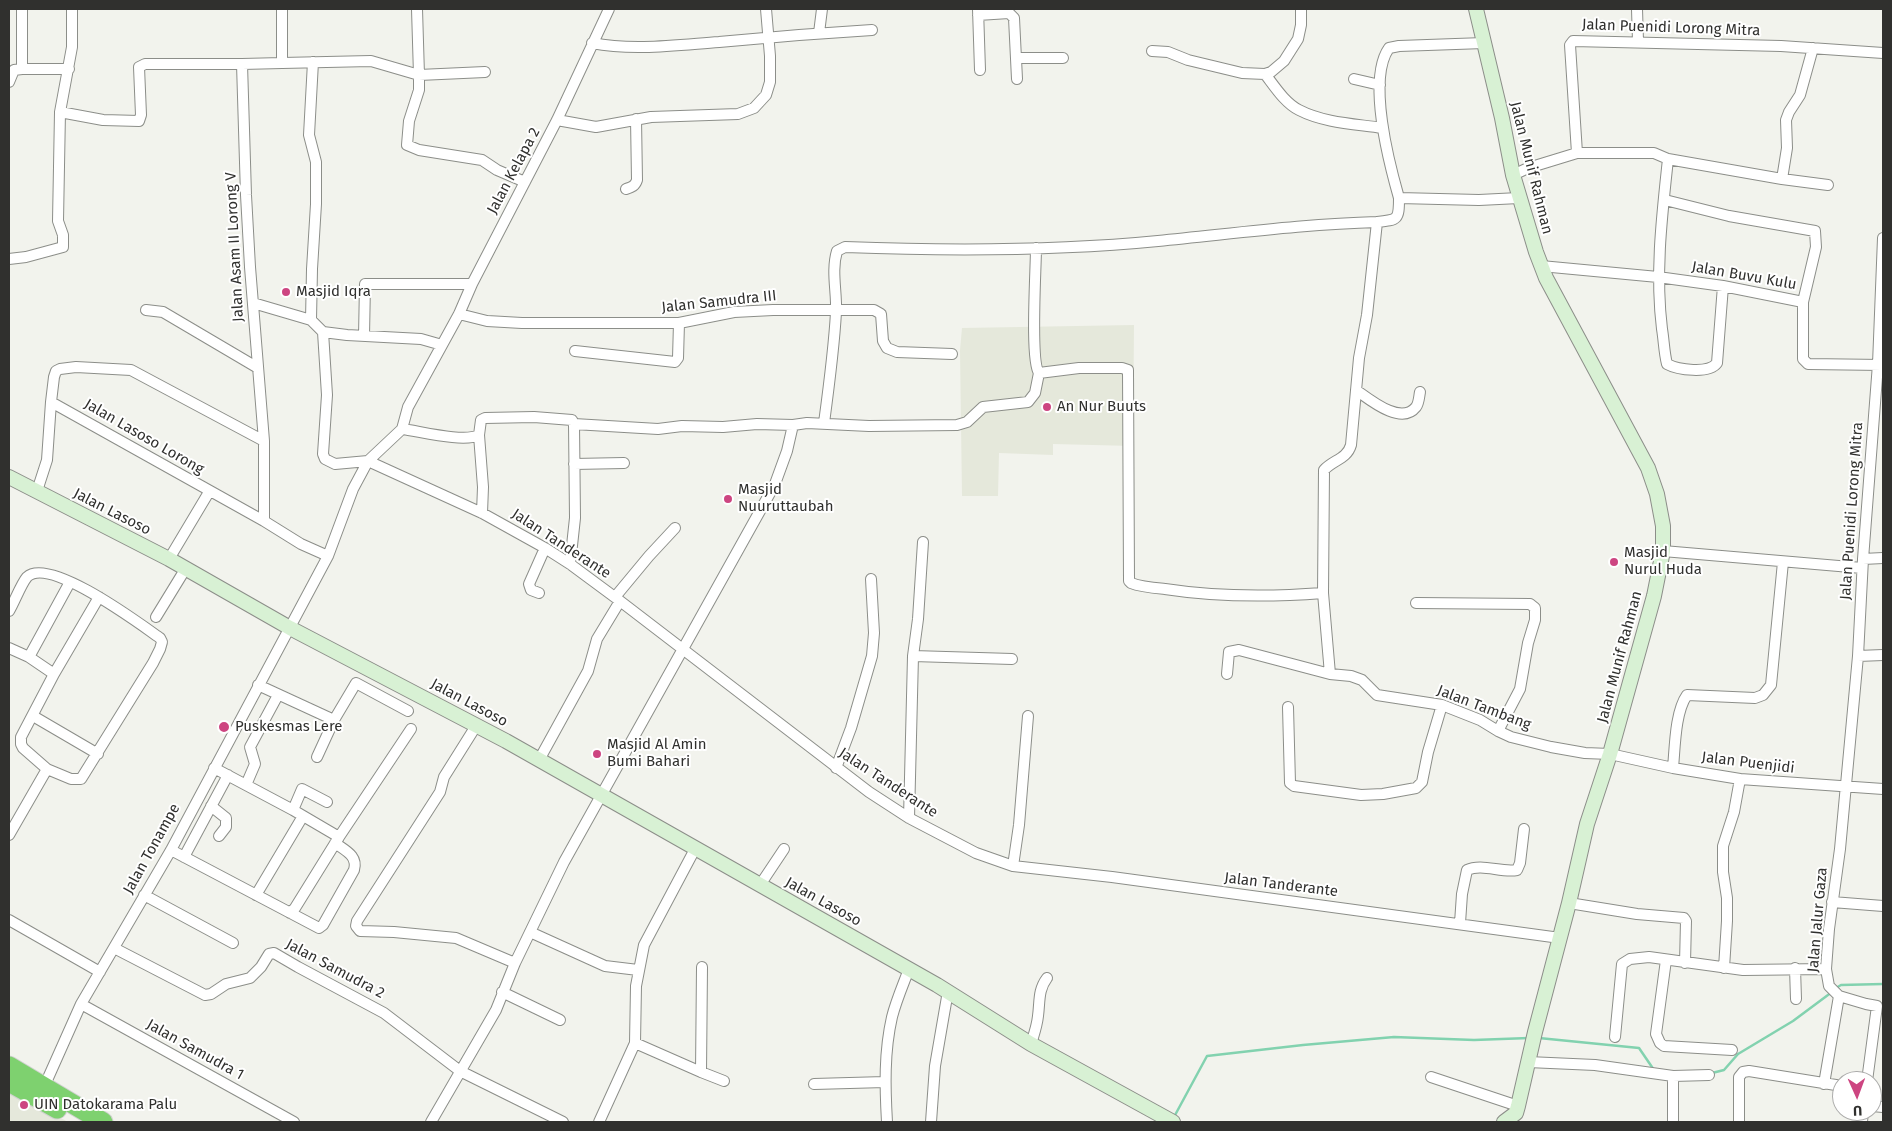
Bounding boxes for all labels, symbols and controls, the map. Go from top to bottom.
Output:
street label: Jalan Puenidi Lorong Mitra [1581,16,1761,40]
street label: Jalan Munif Rahman [1506,100,1556,236]
street label: Jalan Kelapa 2 [484,125,544,217]
street label: Jalan Asam II Lorong V [222,172,248,322]
street label: Jalan Buvu Kulu [1690,258,1798,294]
place label: Masjid Iqra [296,283,371,301]
marker: Masjid Iqra [280,286,292,298]
street label: Jalan Samudra III [661,287,777,317]
street label: Jalan Lasoso Lorong [81,395,207,479]
place label: An Nur Buuts [1057,398,1146,416]
marker: An Nur Buuts [1041,401,1053,413]
street label: Jalan Puenidi Lorong Mitra [1837,421,1867,601]
place label: Masjid Nuuruttaubah [738,481,834,516]
street label: Jalan Lasoso [70,485,154,539]
marker: Masjid Nuuruttaubah [722,493,734,505]
street label: Jalan Tanderante [508,505,614,583]
place label: Masjid Nurul Huda [1624,544,1702,579]
marker: Masjid Nurul Huda [1608,556,1620,568]
street label: Jalan Munif Rahman [1594,589,1646,725]
street label: Jalan Lasoso [427,675,511,731]
street label: Jalan Tambang [1434,682,1534,734]
place label: Puskesmas Lere [235,718,342,736]
marker: Puskesmas Lere [217,720,231,734]
place label: Masjid Al Amin Bumi Bahari [607,736,706,771]
street label: Jalan Tanderante [835,744,941,822]
marker: Masjid Al Amin Bumi Bahari [591,748,603,760]
street label: Jalan Puenjidi [1701,748,1795,778]
street label: Jalan Tonampe [120,801,184,897]
street label: Jalan Jalur Gaza [1804,867,1832,973]
street label: Jalan Tanderante [1223,869,1339,901]
street label: Jalan Lasoso [782,874,864,930]
street label: Jalan Samudra 2 [282,935,388,1003]
street label: Jalan Samudra 1 [143,1016,247,1084]
north arrow [1832,1071,1882,1121]
place label: UIN Datokarama Palu [34,1096,177,1114]
marker: UIN Datokarama Palu [18,1099,30,1111]
text: U [1853,1102,1862,1119]

